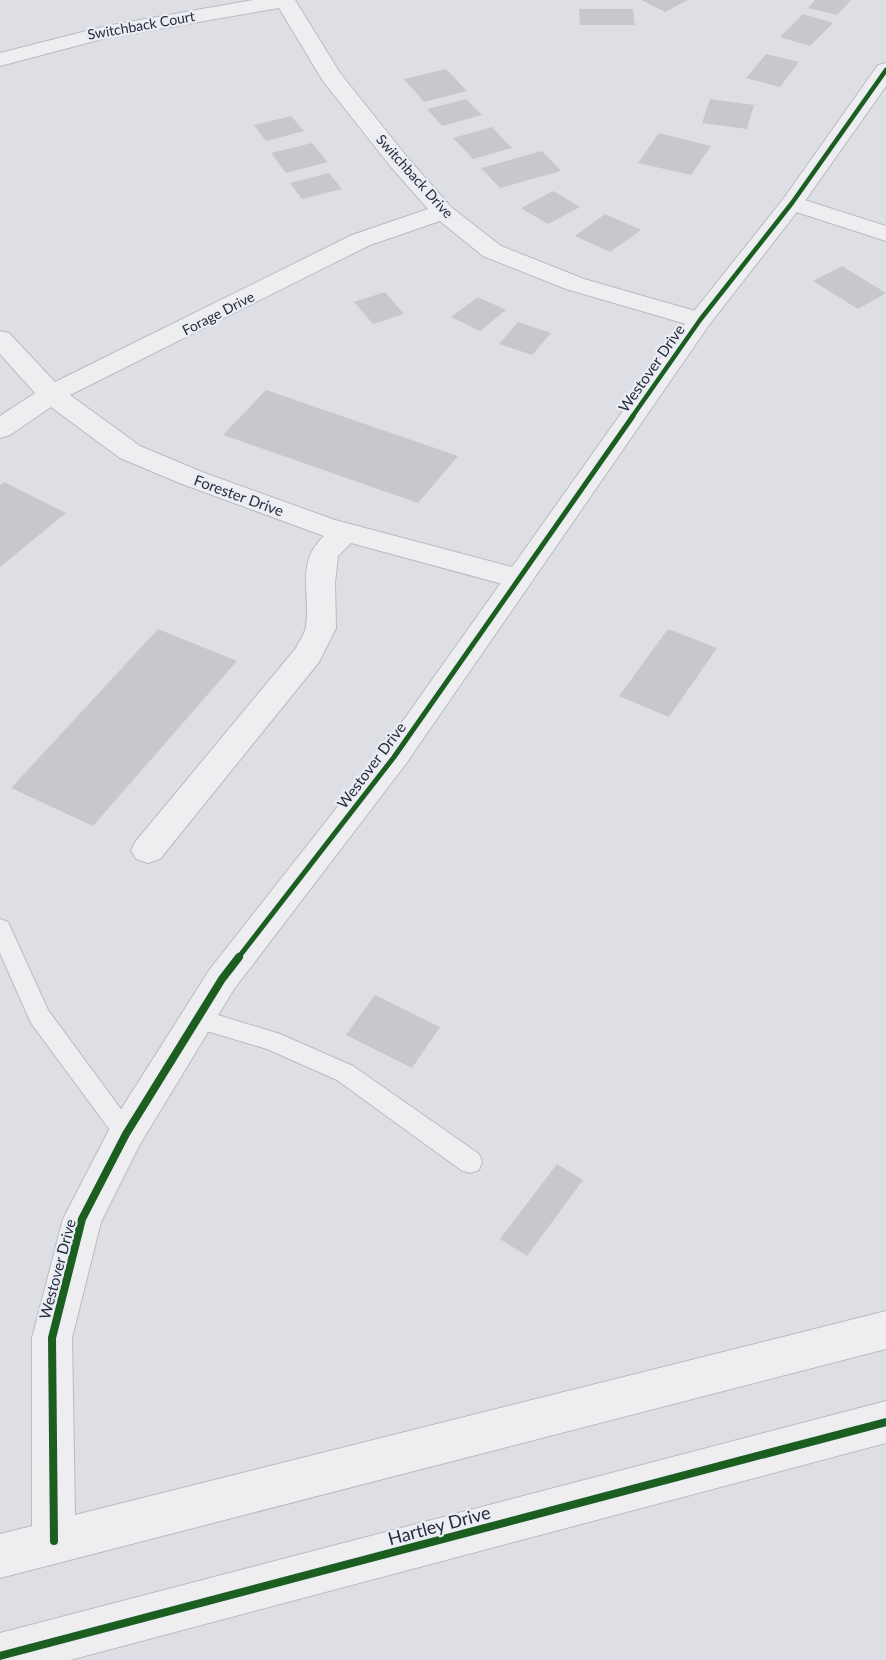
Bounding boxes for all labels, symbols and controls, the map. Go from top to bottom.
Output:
street label: Switchback Court [86,7,196,43]
street label: Switchback Drive [373,131,457,221]
street label: Forage Drive [179,288,257,338]
street label: Westover Drive [614,321,688,415]
street label: Forester Drive [192,470,286,520]
street label: Westover Drive [333,718,409,812]
street label: Westover Drive [35,1217,79,1321]
street label: Hartley Drive [385,1501,493,1549]

